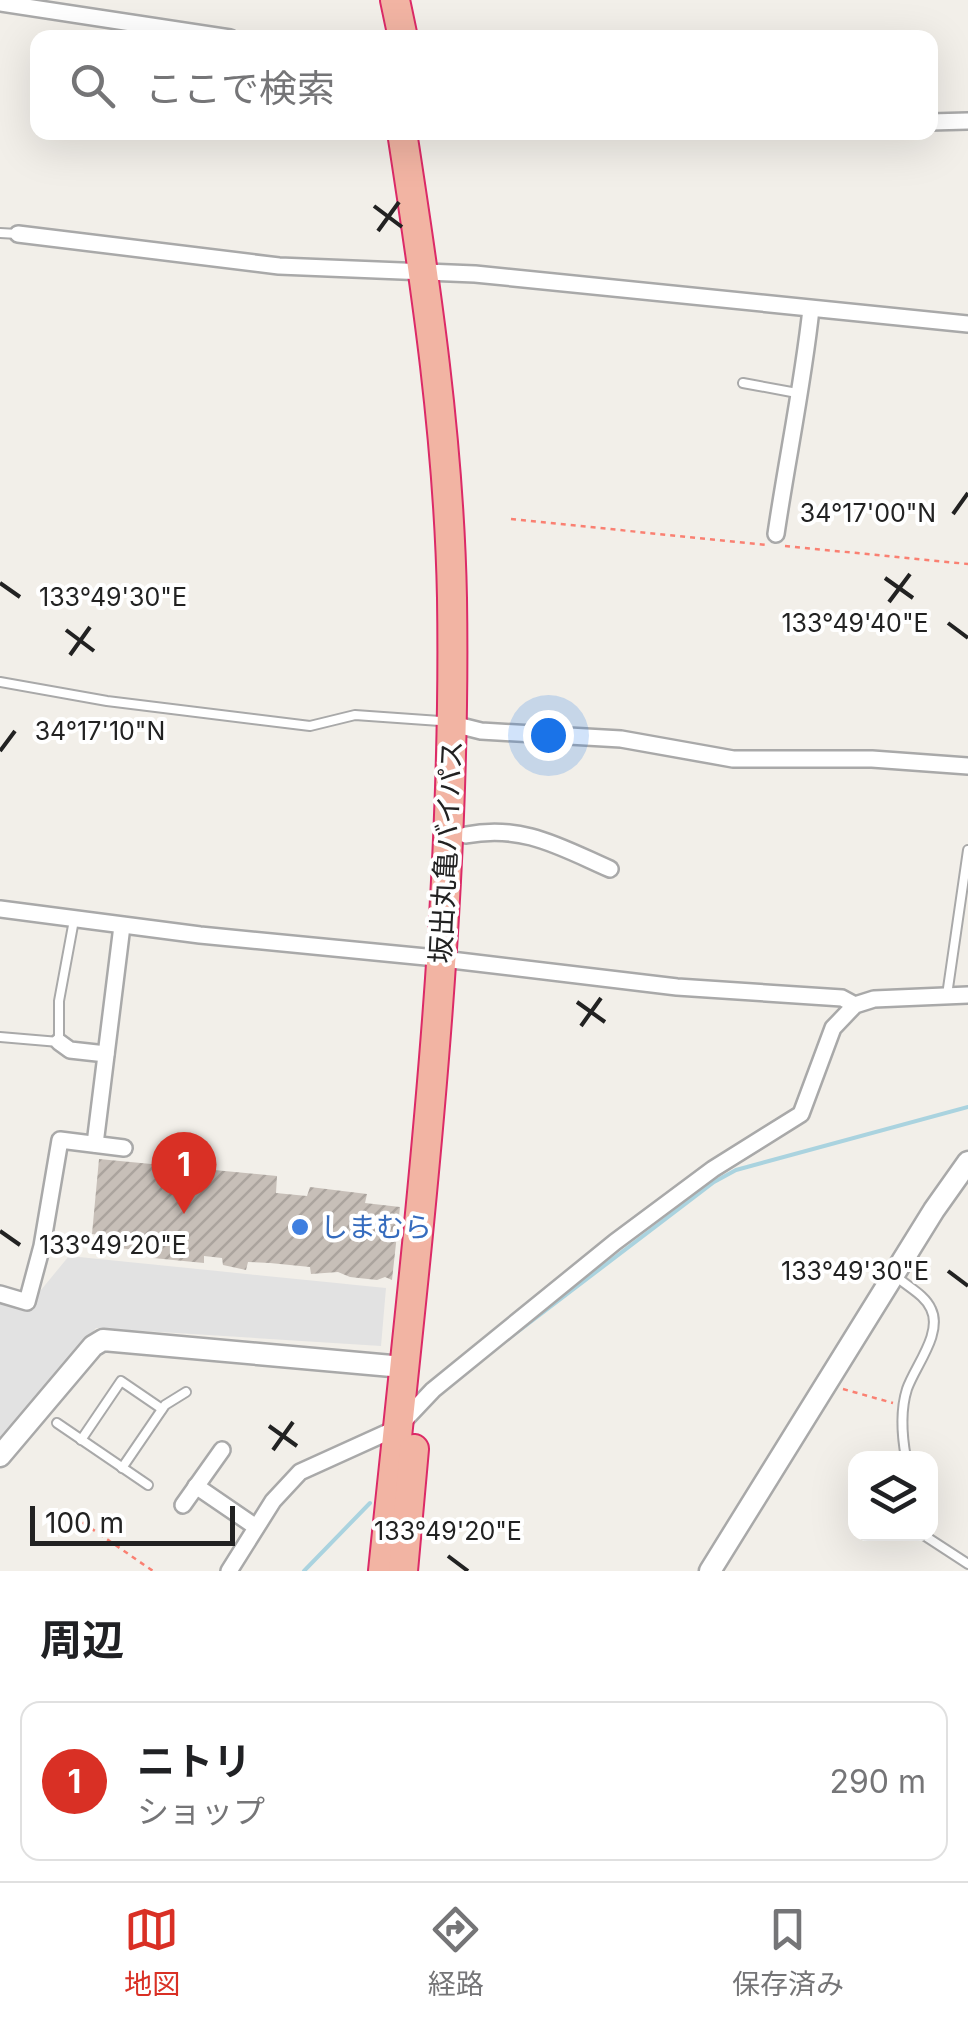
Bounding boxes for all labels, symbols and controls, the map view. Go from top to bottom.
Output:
search box [30,30,938,140]
icon: search [65,58,120,113]
text: ここで検索 [145,65,335,111]
text: 34°17'00"N [800,498,936,528]
text: 133°49'30"E [39,582,187,612]
text: 133°49'40"E [781,608,929,638]
your location [523,710,574,761]
text: 34°17'10"N [35,716,165,746]
street label: 坂出丸亀バイパス [423,740,469,964]
pin: 1 [152,1132,216,1214]
place label: しまむら [320,1210,432,1244]
marker: しまむら [289,1216,311,1238]
text: 133°49'20"E [39,1230,187,1260]
text: 133°49'30"E [781,1256,929,1286]
map controls [848,1451,938,1541]
button: layers [848,1451,938,1541]
scale bar [30,1501,235,1546]
text: 100 m [45,1506,124,1540]
text: 133°49'20"E [374,1516,522,1546]
text: 周辺 [40,1614,124,1665]
text: ニトリ [137,1738,251,1784]
text: 1 [68,1762,81,1801]
text: 290 m [829,1762,926,1801]
text: ショップ [137,1792,265,1831]
tab: 地図 [124,1902,180,2002]
tab: 経路 [428,1902,484,2002]
tab: 保存済み [732,1902,844,2002]

